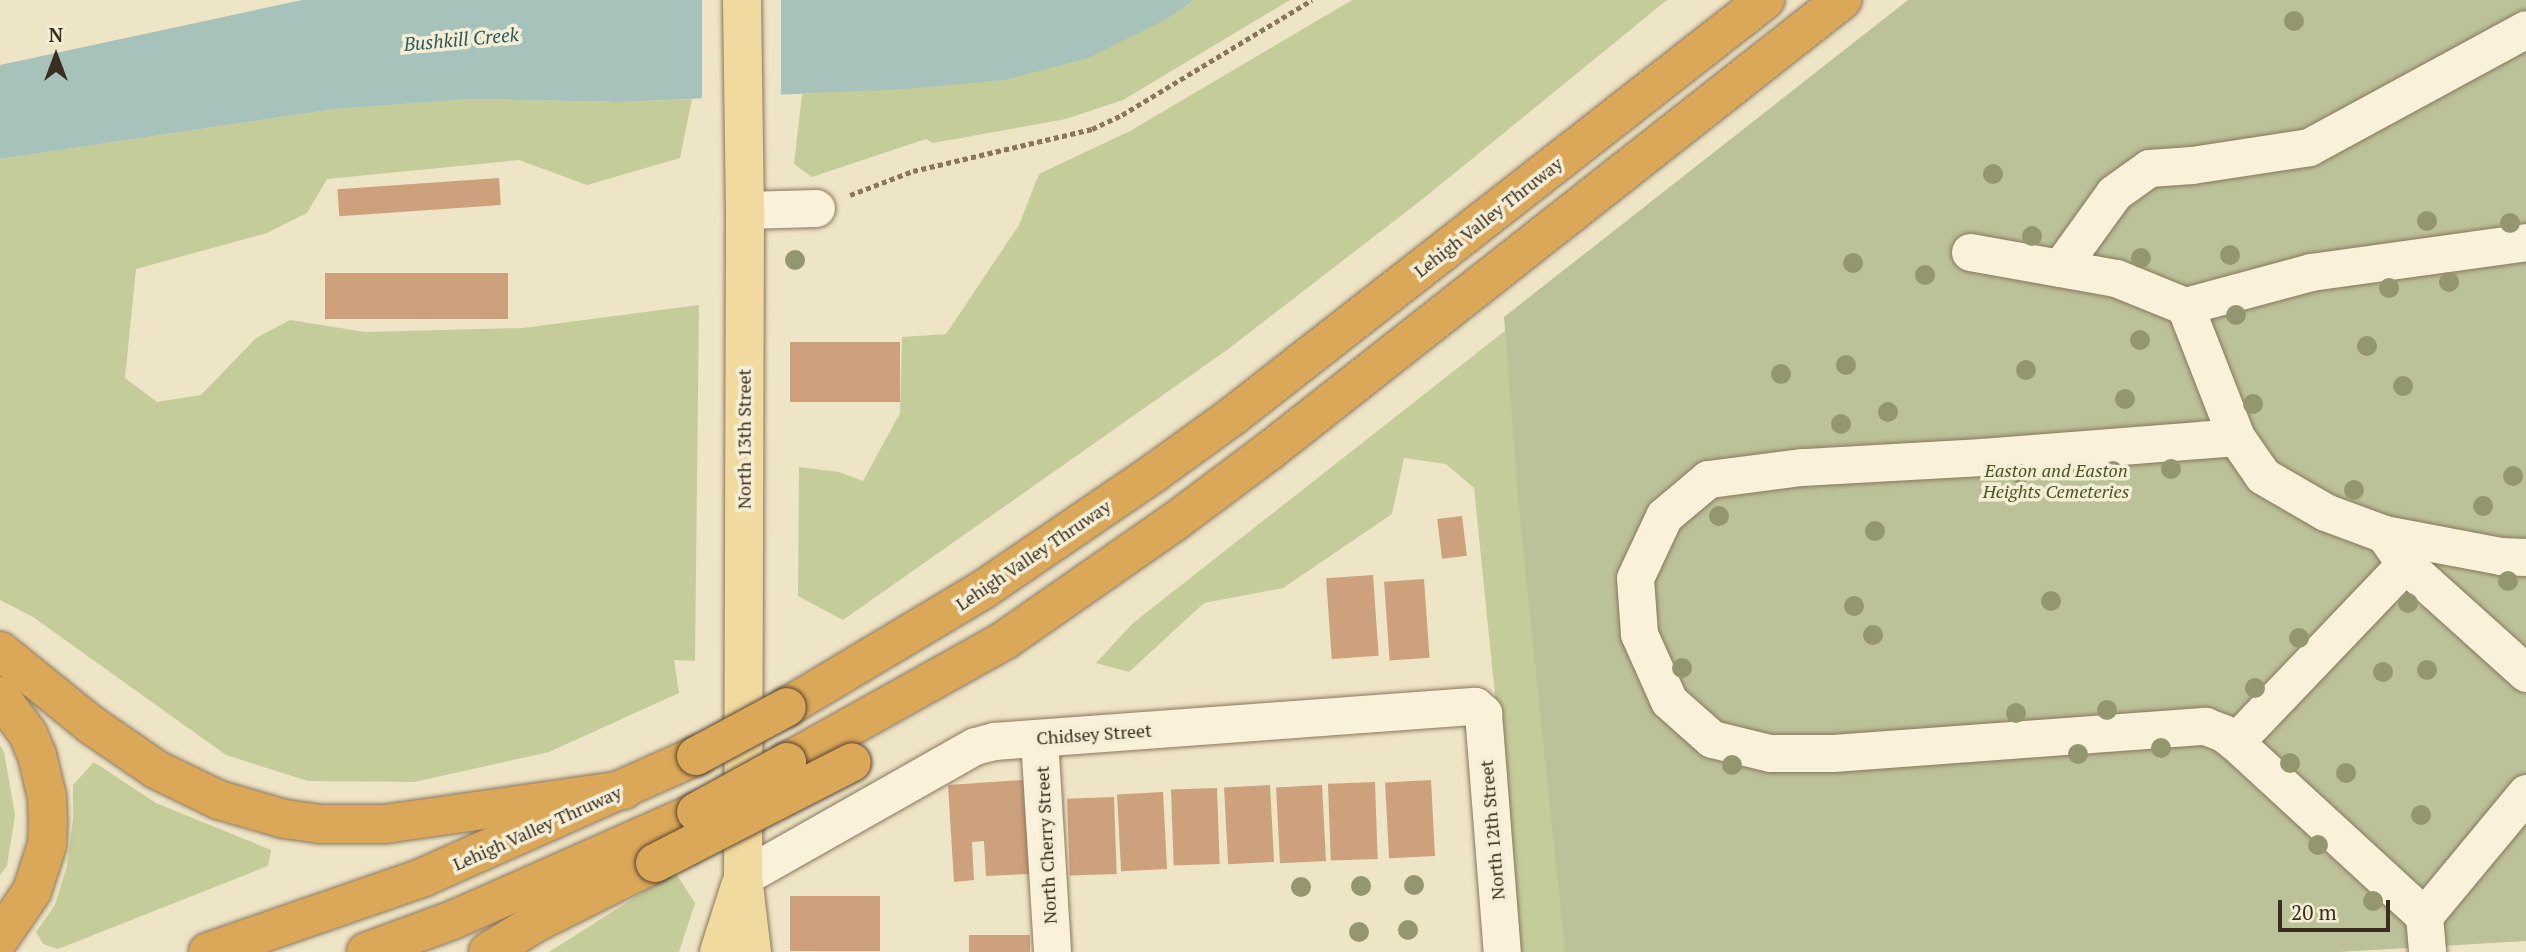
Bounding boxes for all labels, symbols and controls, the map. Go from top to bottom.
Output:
north arrow [21,21,91,91]
text: N [49,22,63,47]
water label: Bushkill Creek [403,23,519,55]
street label: Lehigh Valley Thruway [1409,152,1567,282]
street label: North 13th Street [733,369,755,509]
park label: Easton and Easton Heights Cemeteries [1983,460,2129,503]
street label: Lehigh Valley Thruway [951,495,1115,615]
street label: Chidsey Street [1036,719,1152,749]
street label: North 12th Street [1475,759,1509,901]
street label: North Cherry Street [1031,765,1061,925]
street label: Lehigh Valley Thruway [449,781,625,875]
scale bar [2281,886,2393,930]
text: 20 m [2291,898,2337,926]

